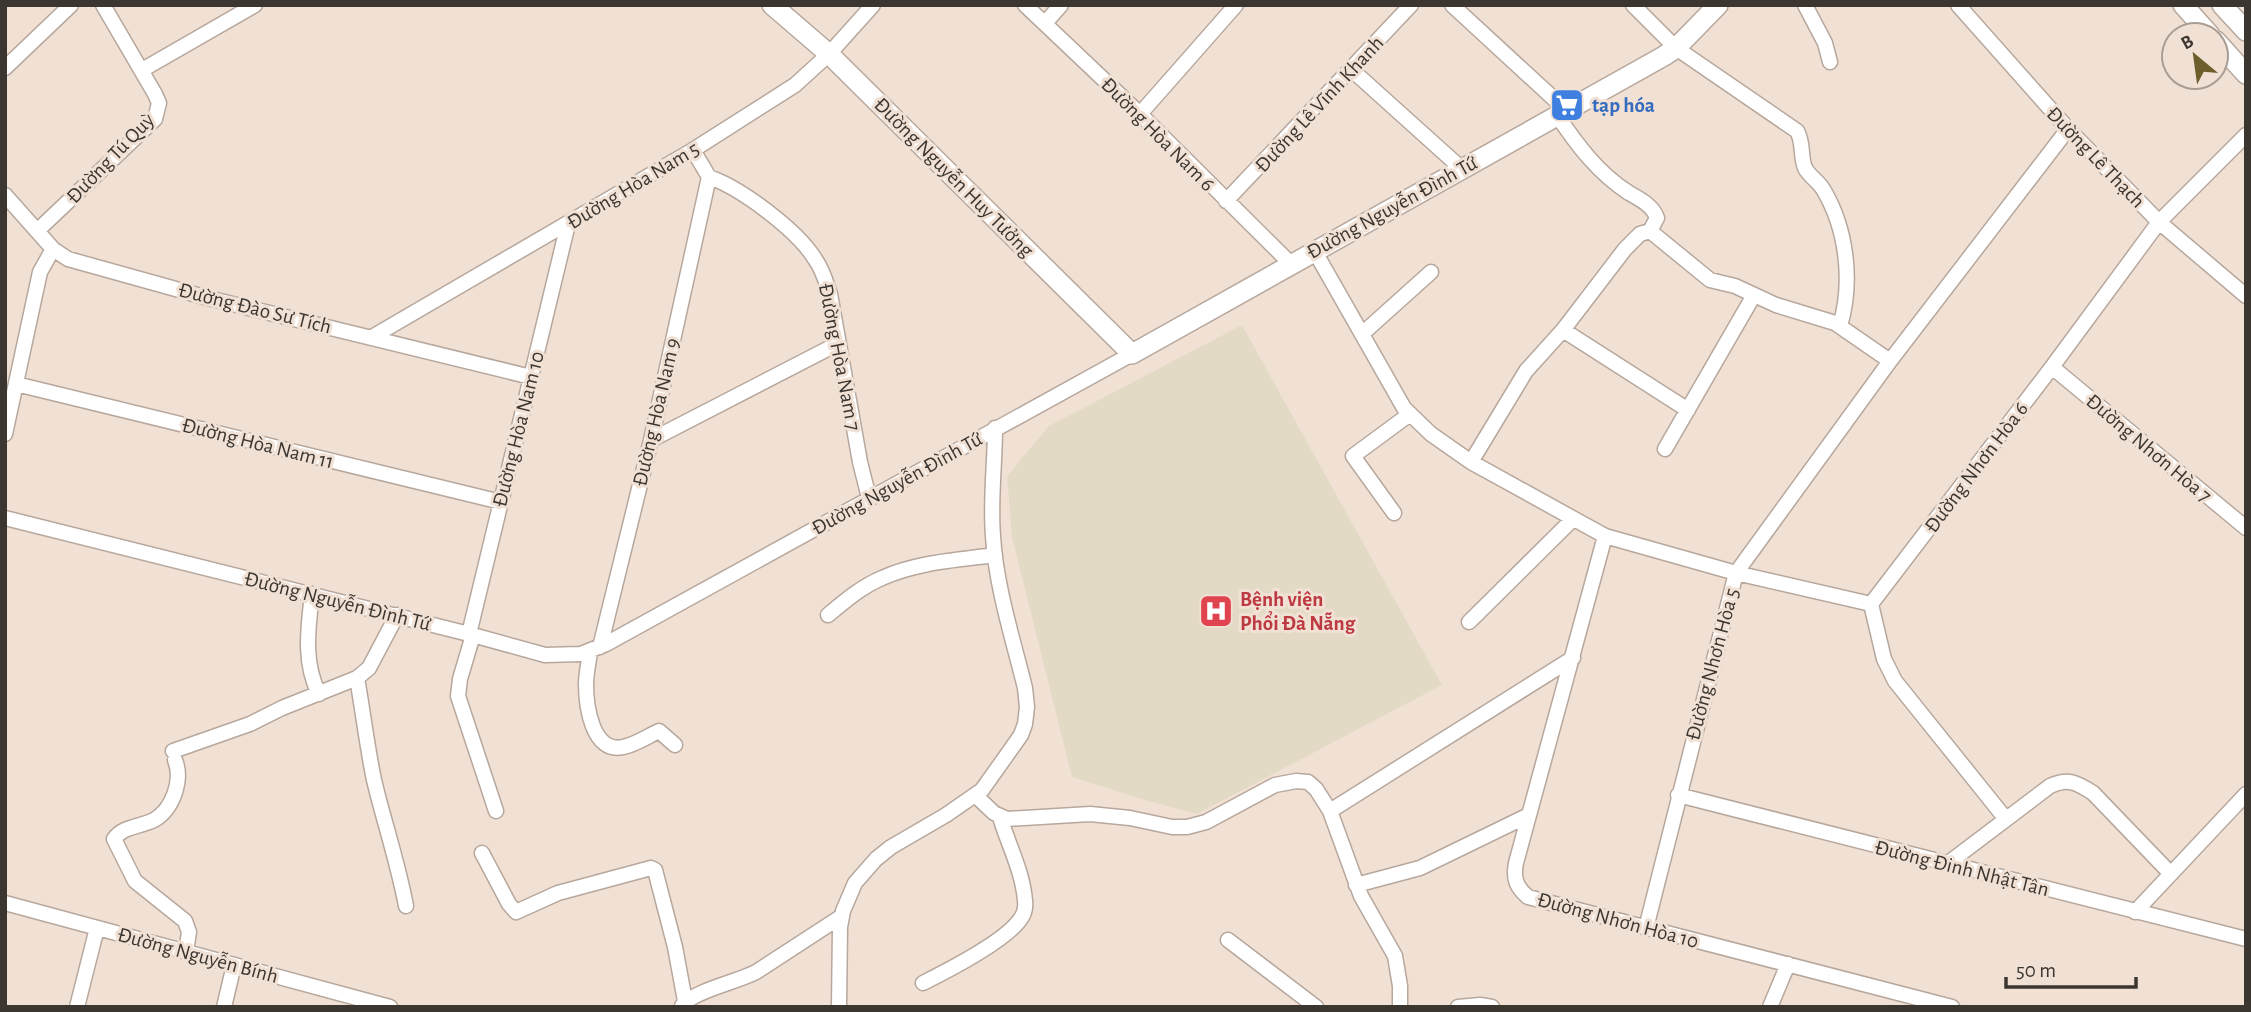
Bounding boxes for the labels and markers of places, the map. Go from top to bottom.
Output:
supermarket icon: tạp hóa [1548,86,1586,124]
place label: tạp hóa [1592,95,1655,116]
place label: Bệnh viện Phổi Đà Nẵng [1240,589,1356,634]
hospital icon: Bệnh viện Phổi Đà Nẵng [1197,592,1235,630]

